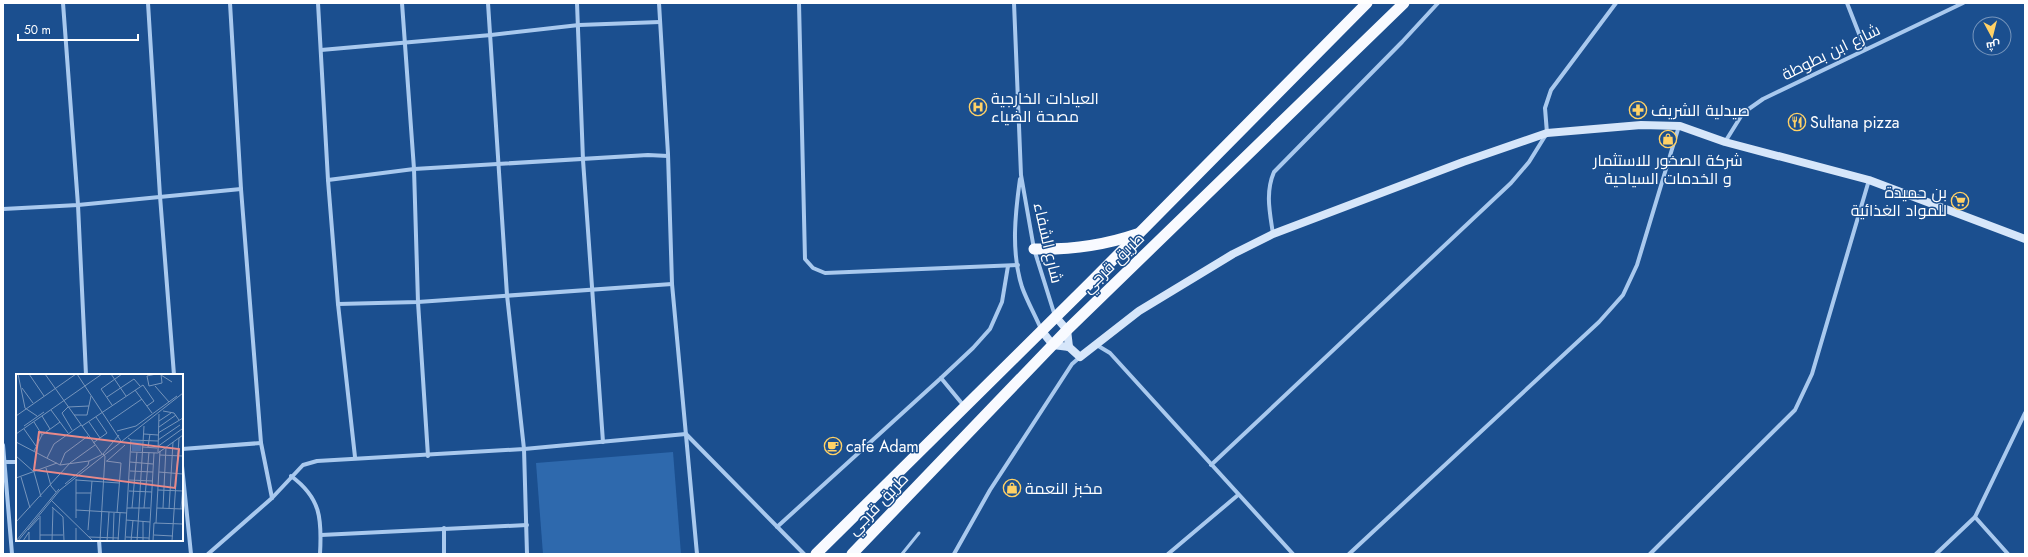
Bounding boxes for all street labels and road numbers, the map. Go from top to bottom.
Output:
street label: شارع ابن بطوطة [1778,18,1884,86]
street label: شارع الشفاء [1028,201,1068,285]
street label: طريق قرجي [1077,227,1151,300]
street label: طريق قرجي [842,468,915,542]

